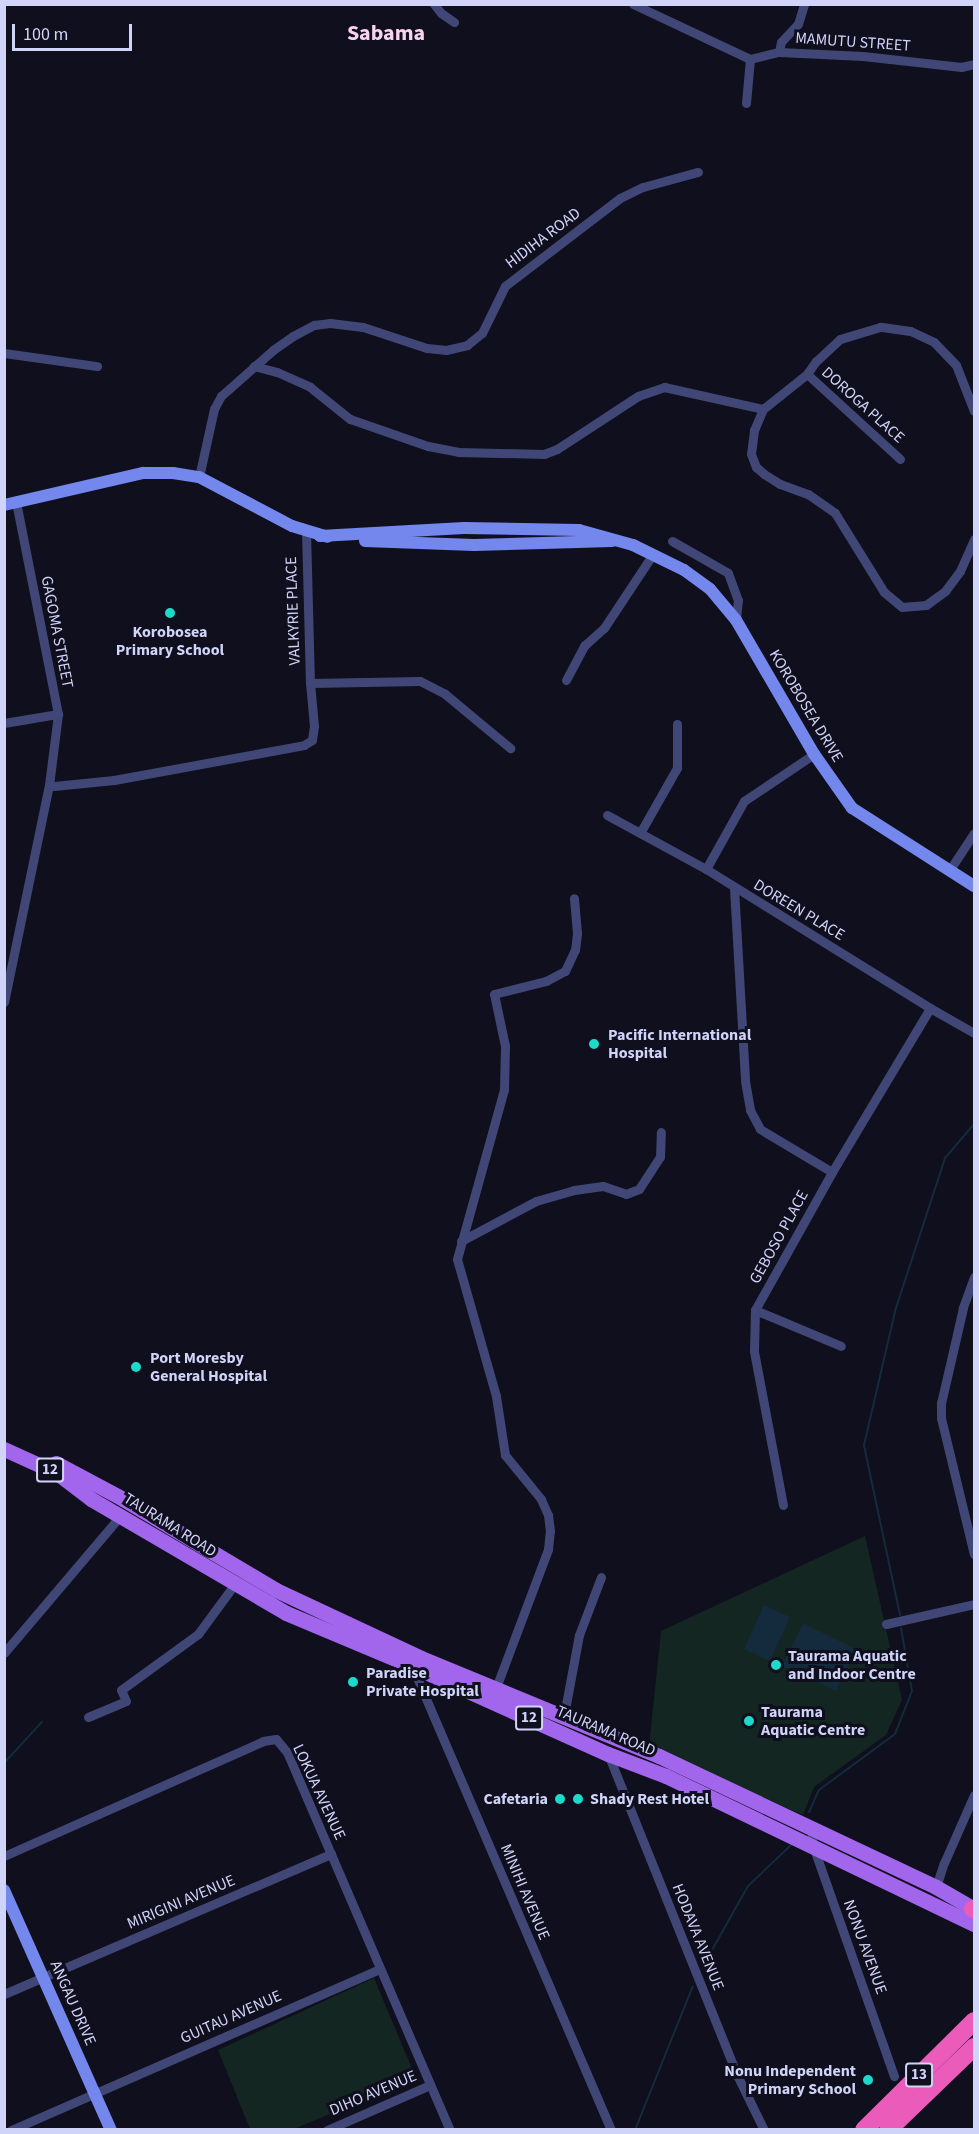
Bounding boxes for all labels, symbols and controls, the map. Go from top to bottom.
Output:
scale bar [15,12,135,50]
district label: Sabama [347,21,425,47]
text: 100 m [23,22,68,47]
street label: MAMUTU STREET [795,28,911,56]
street label: HIDIHA ROAD [502,204,584,272]
street label: DOROGA PLACE [818,363,908,447]
street label: VALKYRIE PLACE [282,556,304,666]
street label: GAGOMA STREET [37,574,77,690]
marker: Korobosea Primary School [163,606,177,620]
place label: Korobosea Primary School [116,622,224,660]
street label: KOROBOSEA DRIVE [765,646,847,766]
street label: DOREEN PLACE [750,875,848,945]
place label: Pacific International Hospital [608,1025,751,1063]
marker: Pacific International Hospital [585,1035,603,1053]
street label: GEBOSO PLACE [745,1187,813,1287]
place label: Port Moresby General Hospital [150,1348,267,1386]
marker: Port Moresby General Hospital [127,1358,145,1376]
road number: 12 [35,1458,65,1482]
street label: TAURAMA ROAD [120,1489,220,1561]
place label: Taurama Aquatic and Indoor Centre [788,1646,916,1684]
marker: Taurama Aquatic and Indoor Centre [769,1658,783,1672]
place label: Paradise Private Hospital [366,1663,479,1701]
marker: Paradise Private Hospital [344,1673,362,1691]
street label: TAURAMA ROAD [553,1701,659,1761]
place label: Taurama Aquatic Centre [761,1702,865,1740]
road number: 12 [514,1706,544,1730]
marker: Taurama Aquatic Centre [742,1714,756,1728]
street label: LOKUA AVENUE [288,1741,350,1843]
place label: Cafetaria [483,1789,548,1809]
place label: Shady Rest Hotel [590,1789,709,1809]
marker: Cafetaria [553,1792,567,1806]
marker: Shady Rest Hotel [571,1792,585,1806]
street label: MINIHI AVENUE [496,1841,554,1943]
street label: MIRIGINI AVENUE [124,1871,238,1933]
street label: HODAVA AVENUE [668,1881,728,1993]
street label: NONU AVENUE [839,1897,891,1997]
street label: ANGAU DRIVE [46,1958,100,2048]
street label: GUITAU AVENUE [178,1986,284,2048]
place label: Nonu Independent Primary School [724,2061,856,2099]
road number: 13 [904,2063,934,2087]
street label: DIHO AVENUE [327,2066,419,2120]
marker: Nonu Independent Primary School [861,2073,875,2087]

